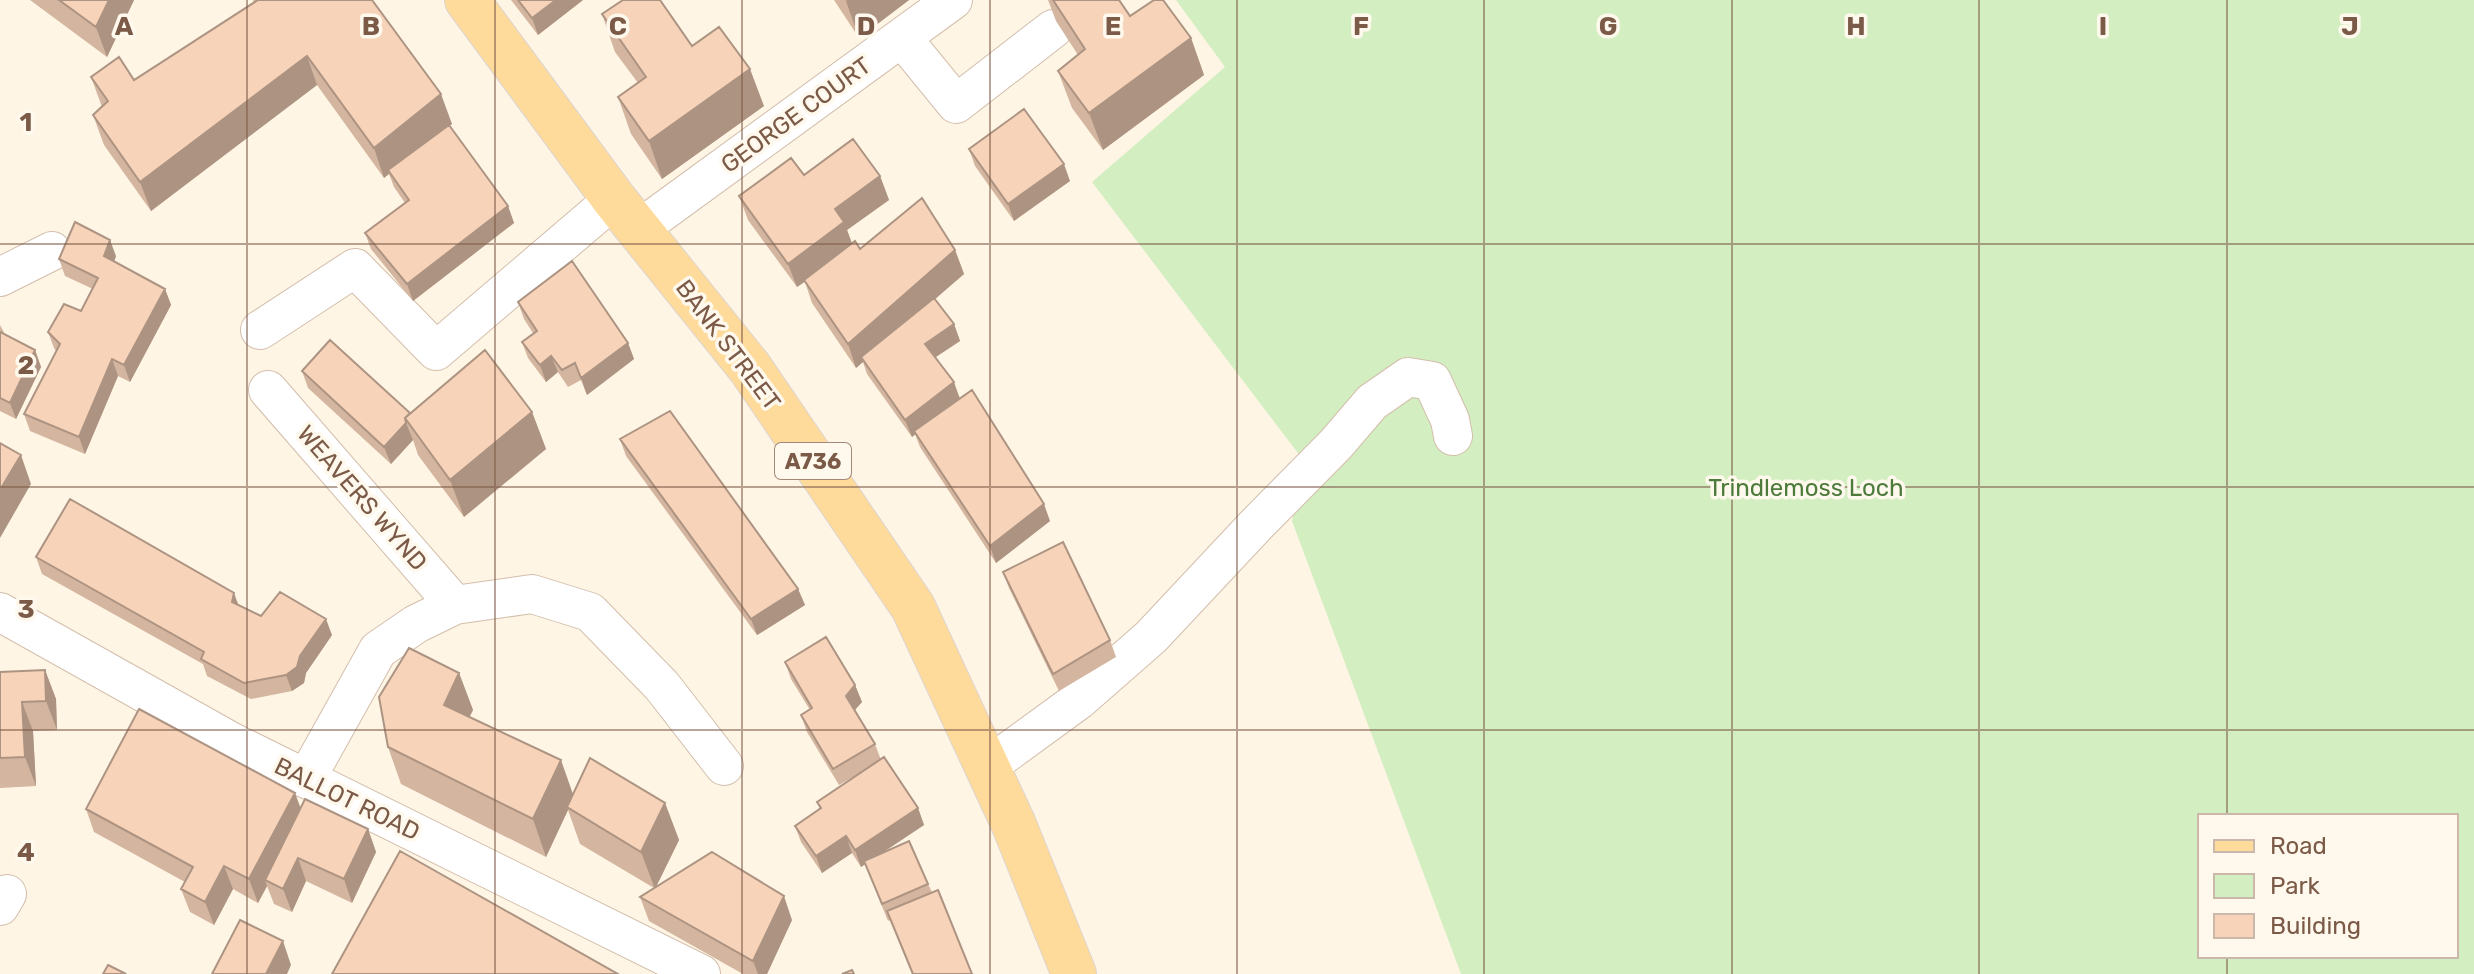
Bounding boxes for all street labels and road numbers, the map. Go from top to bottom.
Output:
street label: GEORGE COURT [716,51,876,179]
street label: BANK STREET [670,274,786,416]
street label: WEAVERS WYND [291,420,433,576]
road number: A736 [775,443,851,479]
street label: BALLOT ROAD [270,752,424,846]

